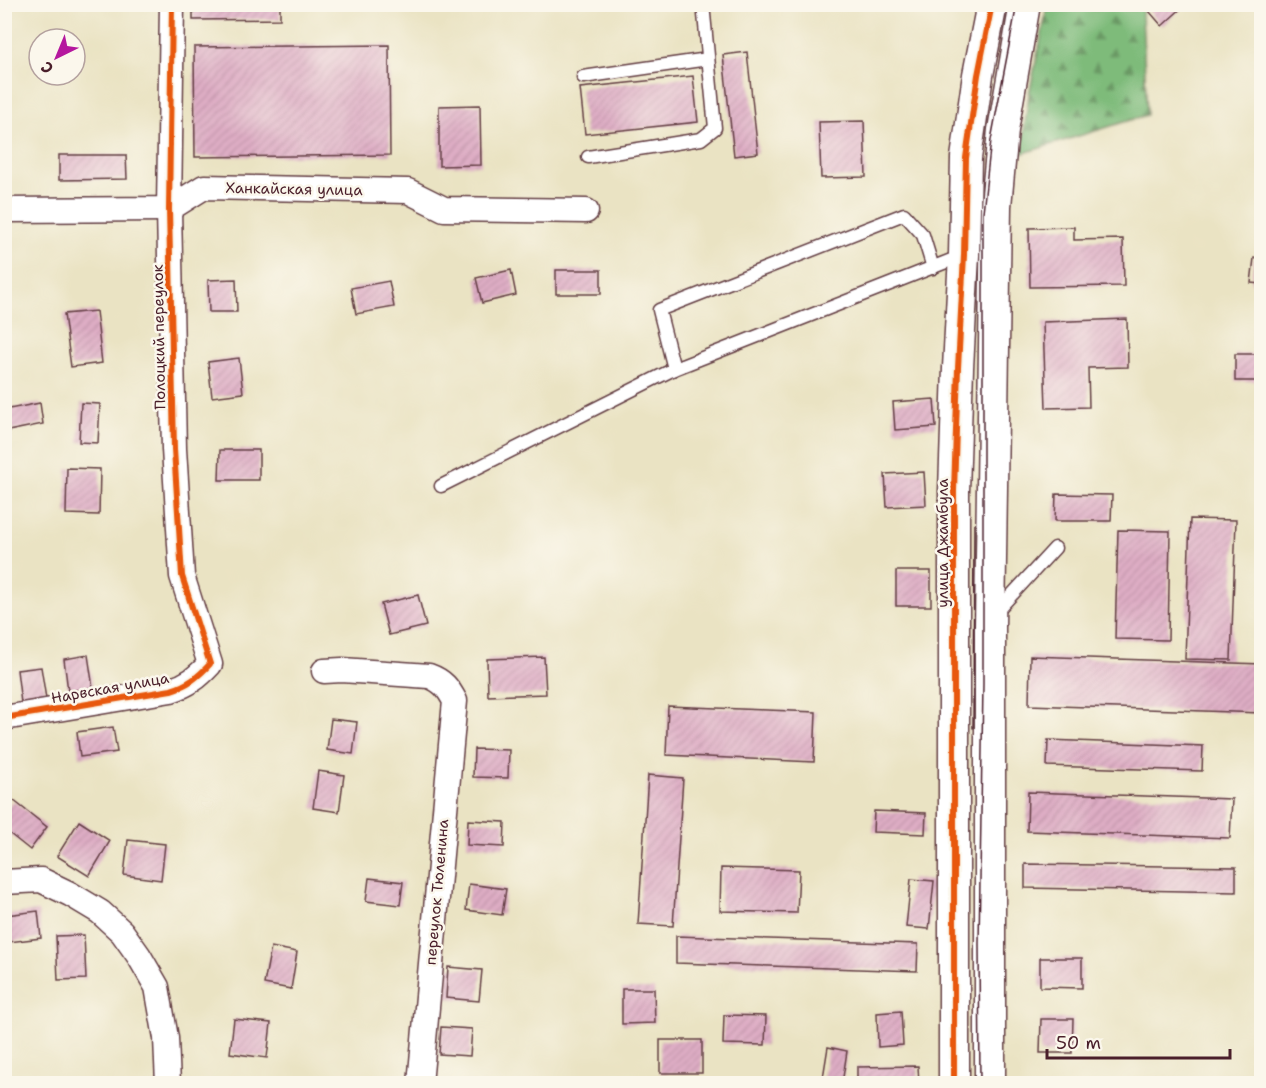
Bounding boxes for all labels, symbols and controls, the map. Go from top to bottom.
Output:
north arrow [27,27,87,87]
text: С [36,56,58,79]
street label: Ханкайская улица [225,178,363,200]
street label: Полоцкий переулок [148,264,170,410]
street label: улица Джамбула [933,478,953,608]
street label: Нарвская улица [49,668,171,708]
street label: переулок Тюленина [421,817,453,966]
scale bar [1047,1022,1230,1060]
text: 50 m [1056,1031,1101,1055]

